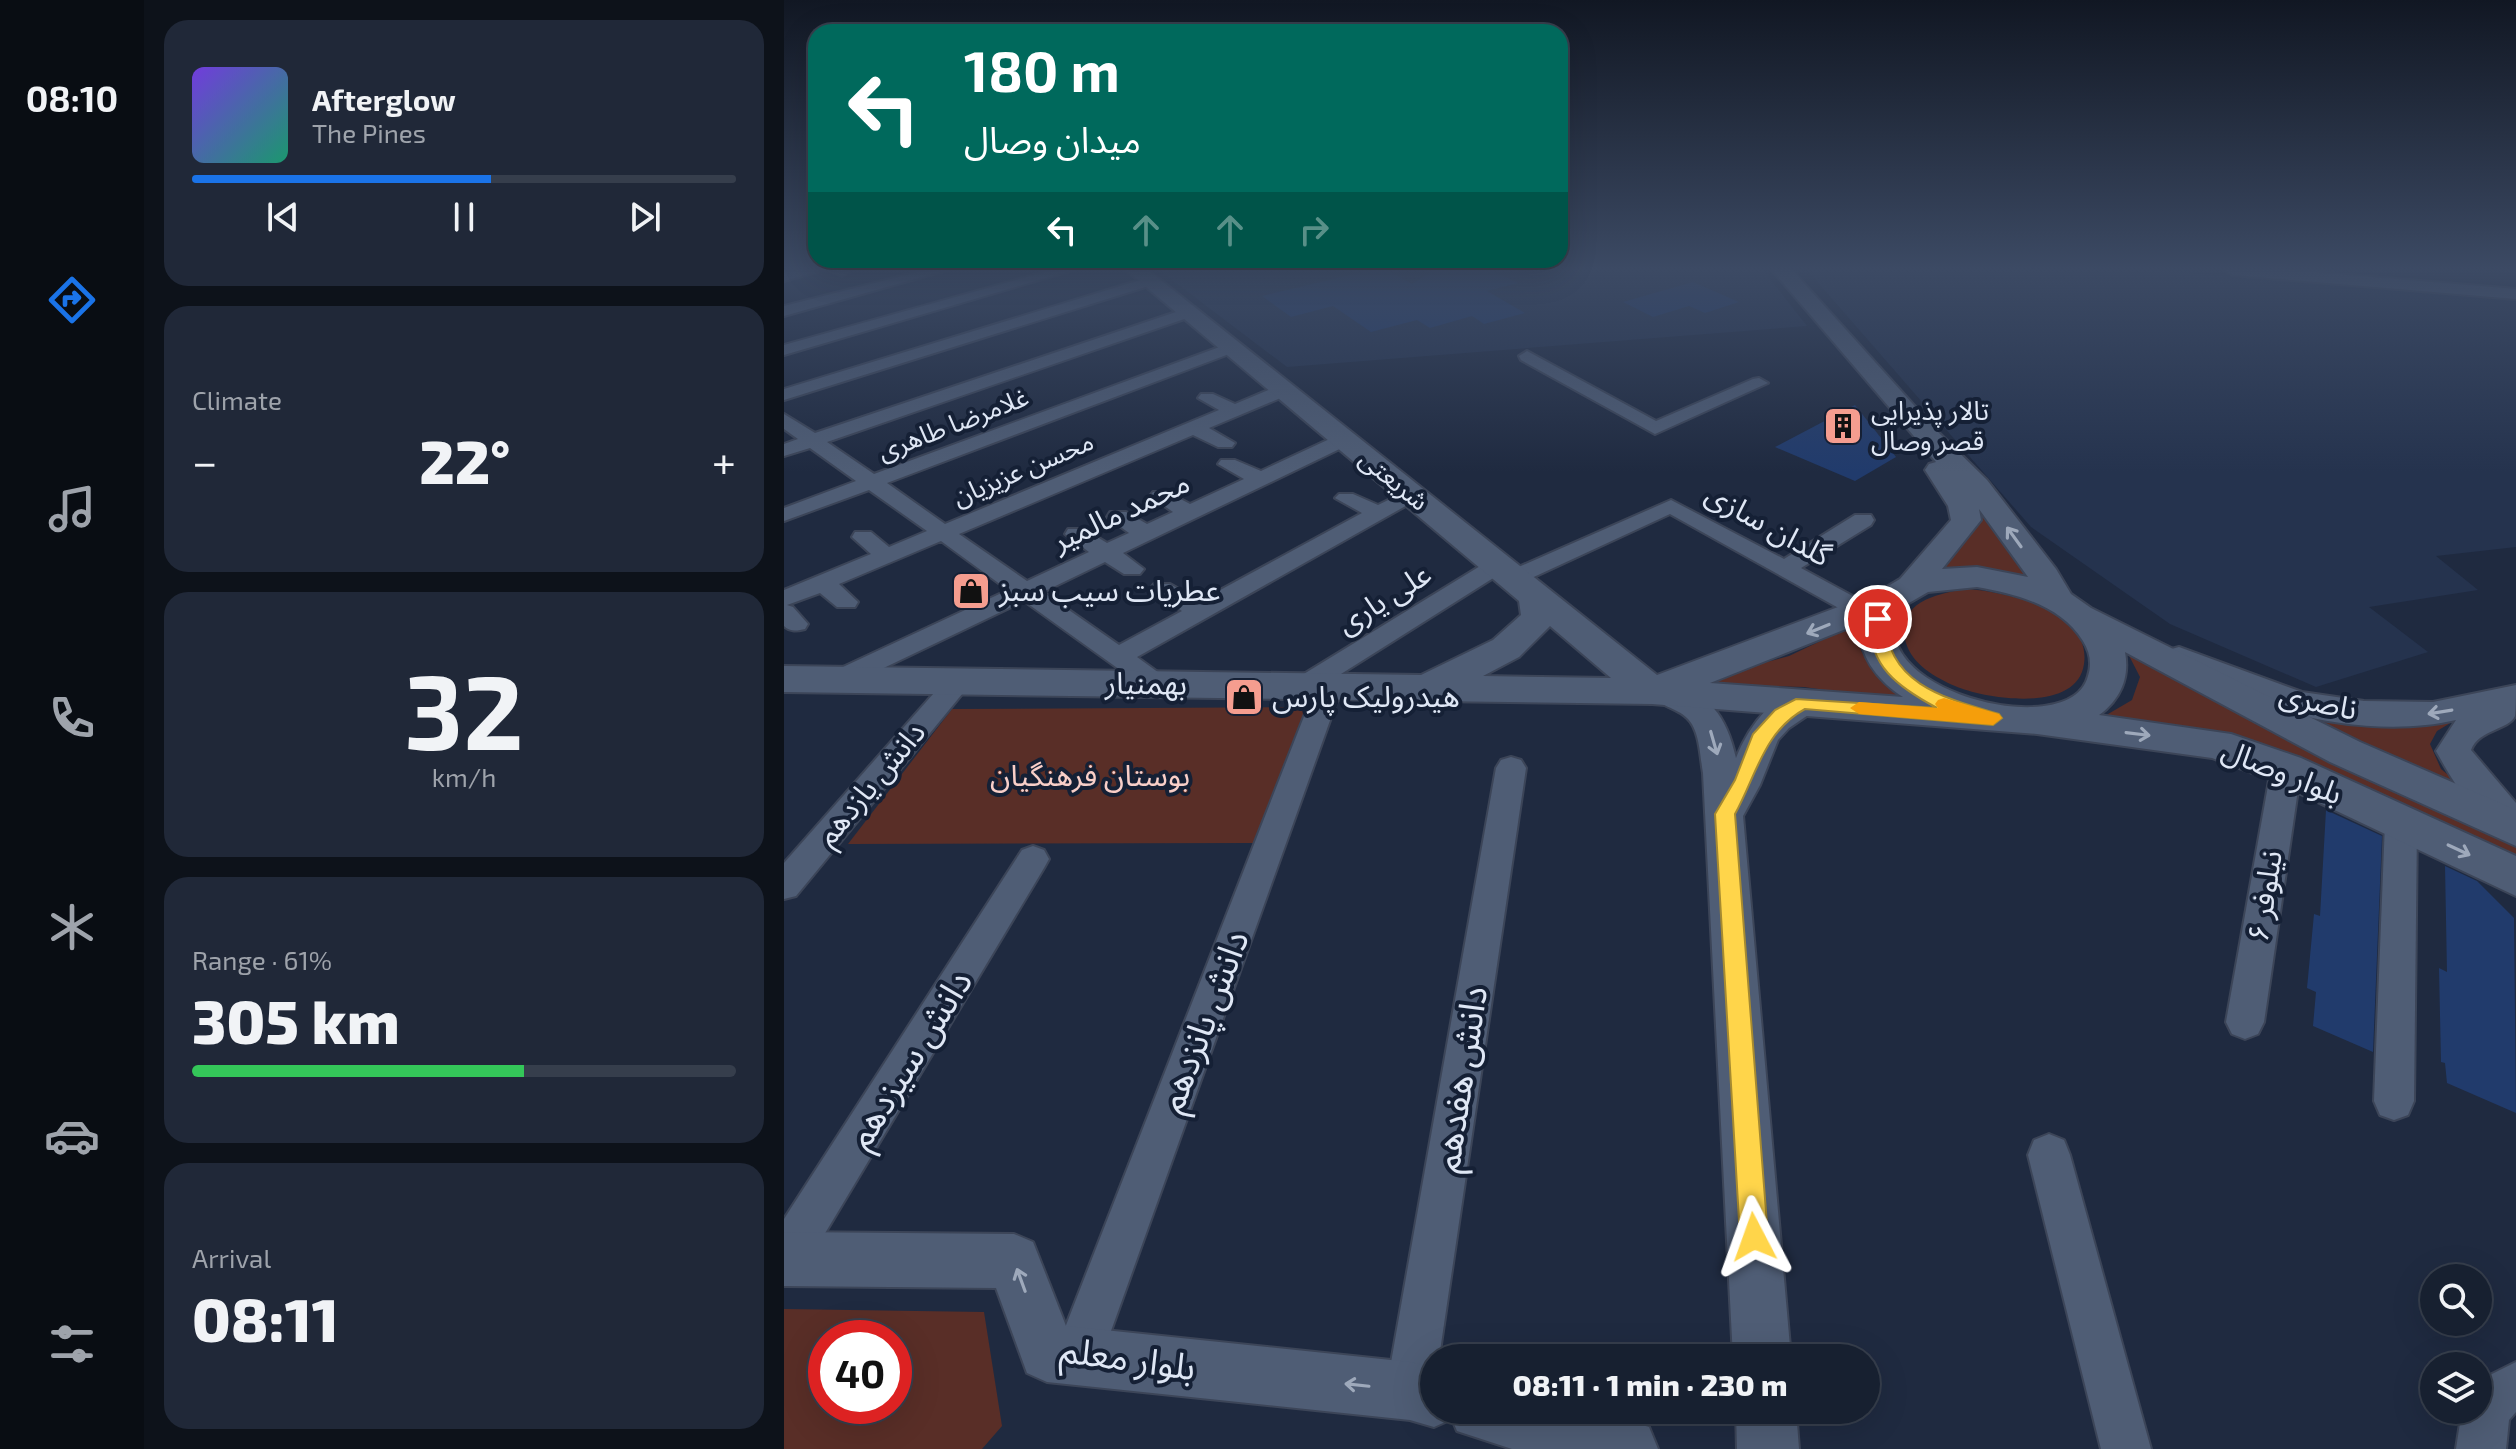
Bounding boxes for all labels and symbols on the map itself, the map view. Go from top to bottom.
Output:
street label: غلامرضا طاهری [873,380,1033,466]
place label: تالار پذیرایی قصر وصال [1871,394,1989,456]
building icon: تالار پذیرایی قصر وصال [1822,405,1864,447]
street label: محسن عزیزیان [947,424,1098,512]
street label: شریعتی [1353,442,1436,517]
street label: محمد مالمیر [1045,463,1195,559]
street label: گلدان سازی [1700,474,1838,574]
one-way arrow [2006,526,2022,548]
street label: علی یاری [1329,554,1437,641]
shop icon: عطریات سیب سبز [950,570,992,612]
place label: عطریات سیب سبز [998,571,1220,608]
pin [1844,585,1912,653]
one-way arrow [1806,622,1831,637]
street label: بهمنیار [1104,663,1187,702]
street label: ناصری [2276,674,2361,727]
shop icon: هیدرولیک پارس [1223,676,1265,718]
place label: هیدرولیک پارس [1272,677,1460,716]
one-way arrow [2427,705,2453,720]
street label: دانش یازدهم [807,714,937,856]
one-way arrow [2125,727,2151,742]
one-way arrow [1707,729,1722,755]
street label: بلوار وصال [2217,730,2348,812]
park label: بوستان فرهنگیان [990,756,1190,793]
one-way arrow [2447,843,2471,858]
street label: نیلوفر ۶ [2238,848,2289,944]
street label: دانش پانزدهم [1147,923,1263,1120]
street label: دانش سیزدهم [836,961,986,1160]
street label: دانش هفدهم [1423,983,1502,1176]
position arrow [1712,1195,1796,1279]
one-way arrow [1012,1268,1027,1293]
speed limit sign: 40 [808,1320,912,1424]
street label: بلوار معلم [1057,1326,1199,1395]
one-way arrow [1344,1378,1371,1393]

